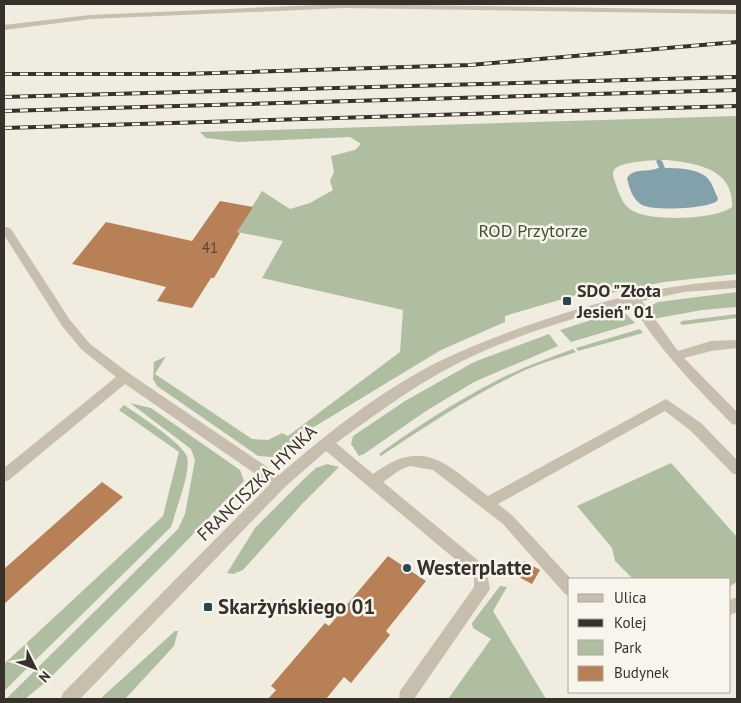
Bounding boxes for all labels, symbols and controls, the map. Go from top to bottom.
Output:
park label: ROD Przytorze [478,219,588,242]
house number: 41 [202,238,218,257]
place label: SDO "Złota Jesień" 01 [576,279,661,323]
marker: SDO "Złota Jesień" 01 [561,295,573,307]
street label: FRANCISZKA HYNKA [192,419,322,546]
place label: Westerplatte [417,554,532,581]
marker: Westerplatte [401,562,413,574]
legend [568,578,731,693]
text: Ulica [614,588,646,607]
place label: Skarżyńskiego 01 [218,593,375,620]
marker: Skarżyńskiego 01 [202,601,214,613]
text: Kolej [614,613,646,632]
text: Park [614,638,642,657]
north arrow [10,643,60,693]
text: Budynek [614,663,670,682]
text: N [35,667,54,686]

